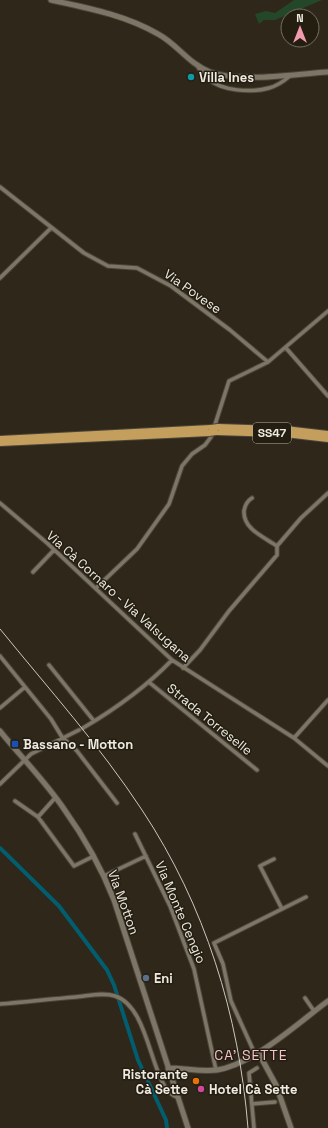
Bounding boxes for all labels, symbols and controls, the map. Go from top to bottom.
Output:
north arrow [280,8,320,48]
text: N [296,11,304,25]
place label: Villa Ines [199,69,254,86]
marker: Villa Ines [186,72,196,82]
street label: Via Povese [161,265,225,317]
road number: SS47 [253,423,291,443]
street label: Via Cà Cornaro - Via Valsugana [43,527,195,666]
street label: Strada Torreselle [164,680,256,759]
place label: Bassano - Motton [23,736,133,753]
marker: Bassano - Motton [10,739,20,749]
street label: Via Monte Cengio [151,858,210,966]
street label: Via Motton [104,868,143,937]
place label: Eni [154,970,173,987]
marker: Eni [141,973,151,983]
district label: CA' SETTE [214,1046,288,1064]
place label: Ristorante Cà Sette [122,1066,188,1098]
marker: Ristorante Cà Sette [191,1076,201,1086]
place label: Hotel Cà Sette [209,1081,297,1098]
marker: Hotel Cà Sette [196,1084,206,1094]

